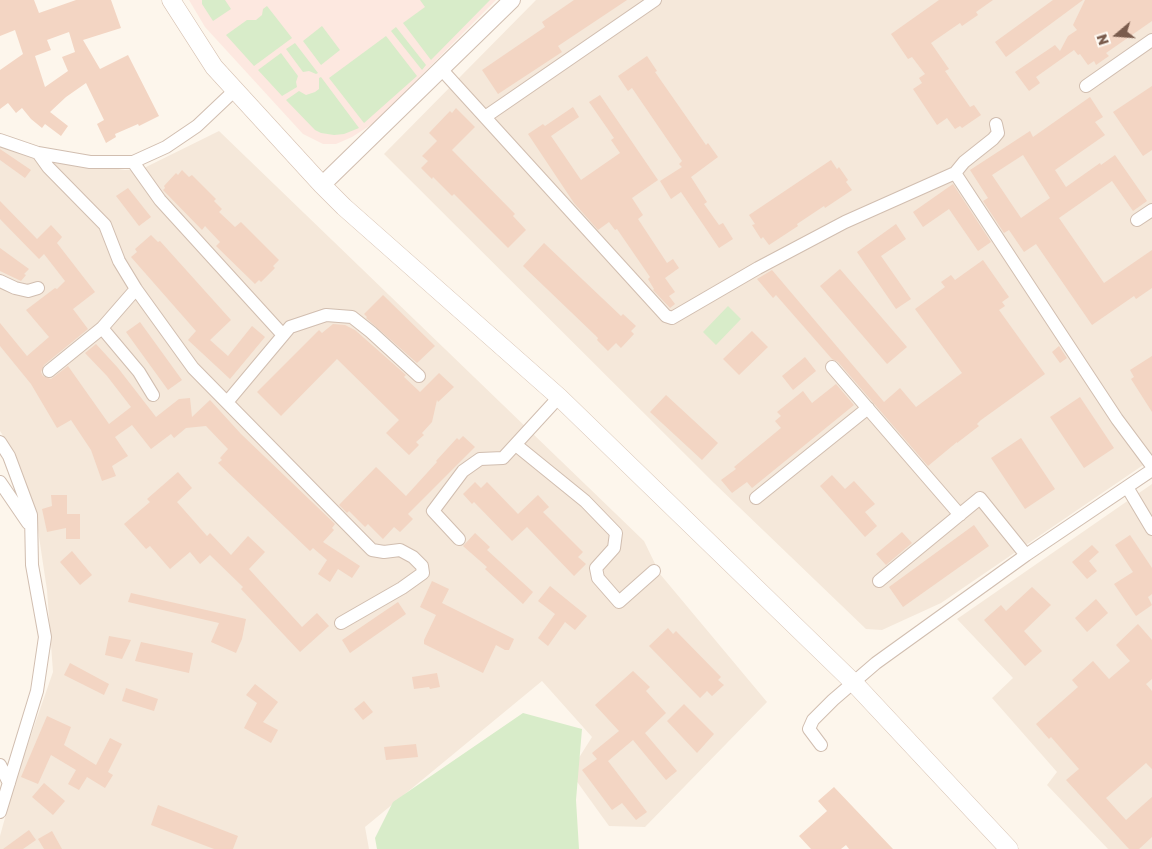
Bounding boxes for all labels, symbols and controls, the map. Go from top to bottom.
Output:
north arrow [1092,10,1142,60]
text: N [1093,32,1112,47]

